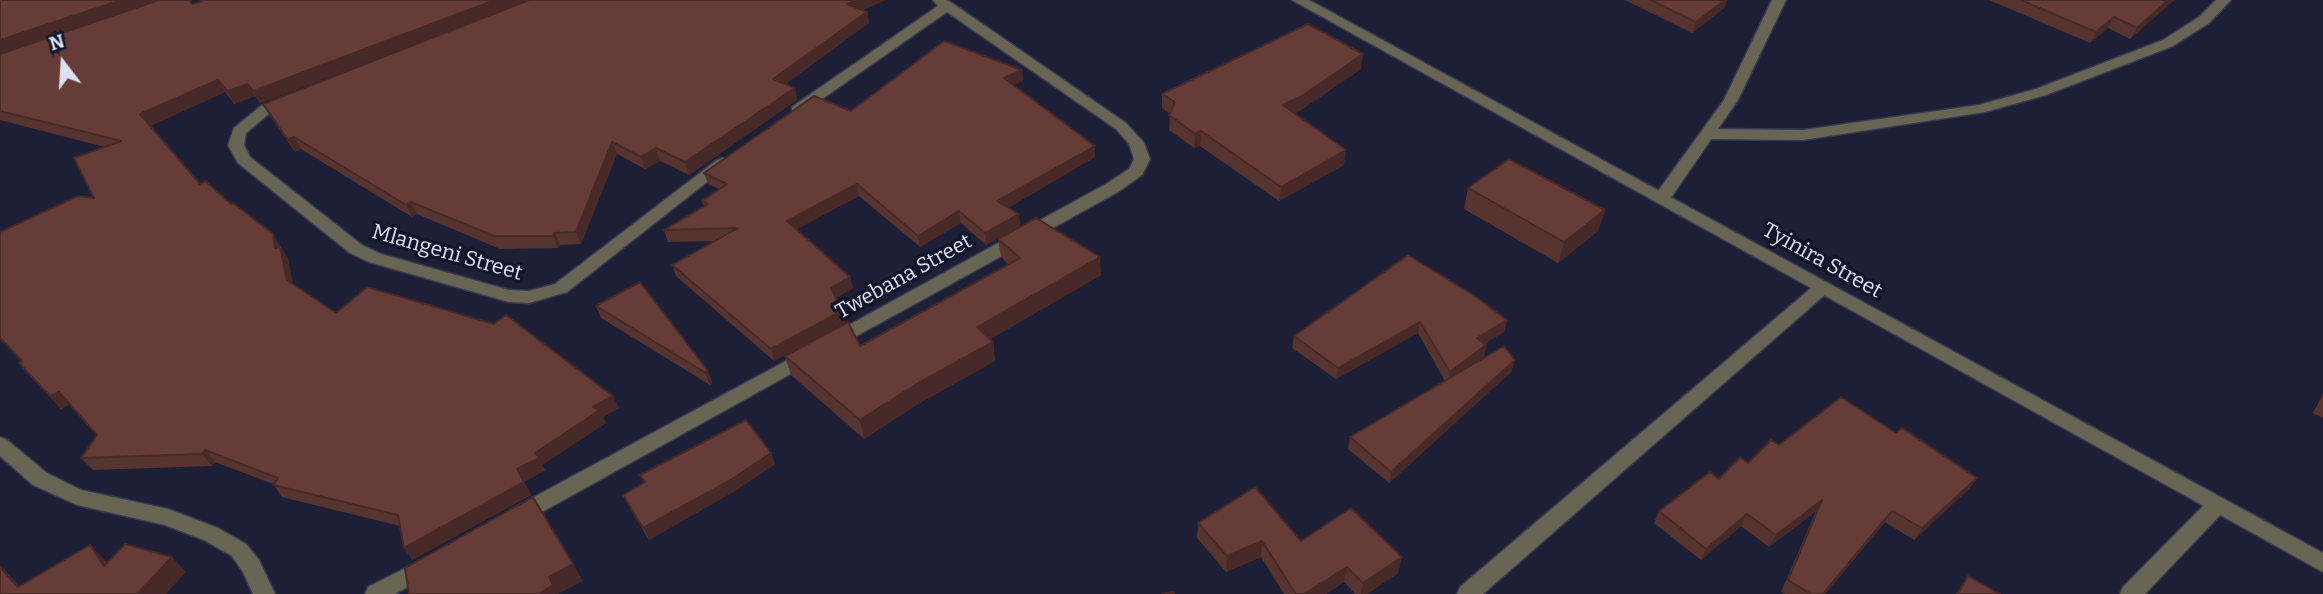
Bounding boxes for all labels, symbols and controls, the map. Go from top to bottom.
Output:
north arrow [28,28,98,98]
text: N [46,29,67,56]
street label: Tyinira Street [1758,218,1886,304]
street label: Mlangeni Street [369,219,525,287]
street label: Twebana Street [832,229,976,325]

